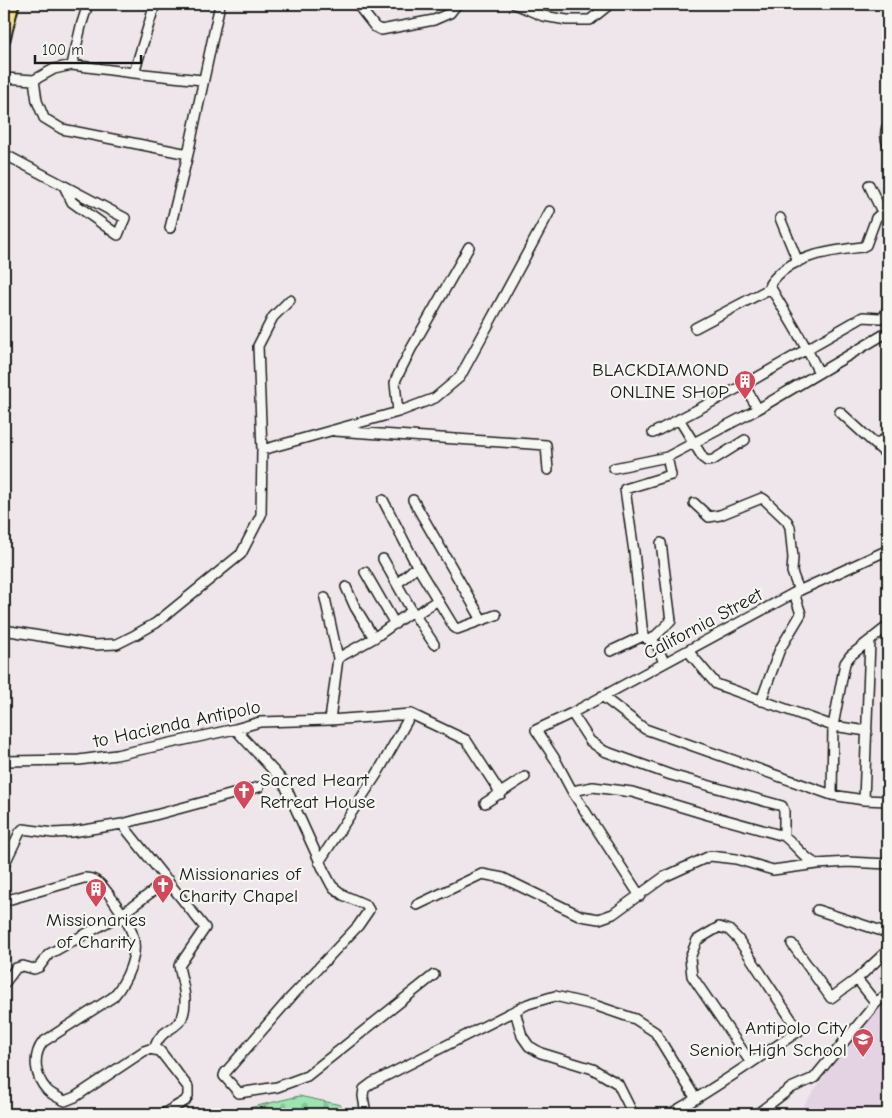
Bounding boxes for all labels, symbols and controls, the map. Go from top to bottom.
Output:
scale bar [35,32,141,64]
text: 100 m [42,41,84,59]
place label: BLACKDIAMOND ONLINE SHOP [592,359,729,403]
building icon: BLACKDIAMOND ONLINE SHOP [733,369,757,400]
street label: California Street [640,583,767,664]
street label: to Hacienda Antipolo [91,696,263,753]
place label: Sacred Heart Retreat House [260,769,375,813]
church icon: Sacred Heart Retreat House [232,779,256,810]
place label: Missionaries of Charity Chapel [179,863,302,907]
church icon: Missionaries of Charity Chapel [151,873,175,904]
building icon: Missionaries of Charity [84,877,108,908]
place label: Missionaries of Charity [46,909,146,953]
place label: Antipolo City Senior High School [689,1017,847,1061]
school or university icon: Antipolo City Senior High School [851,1027,875,1058]

